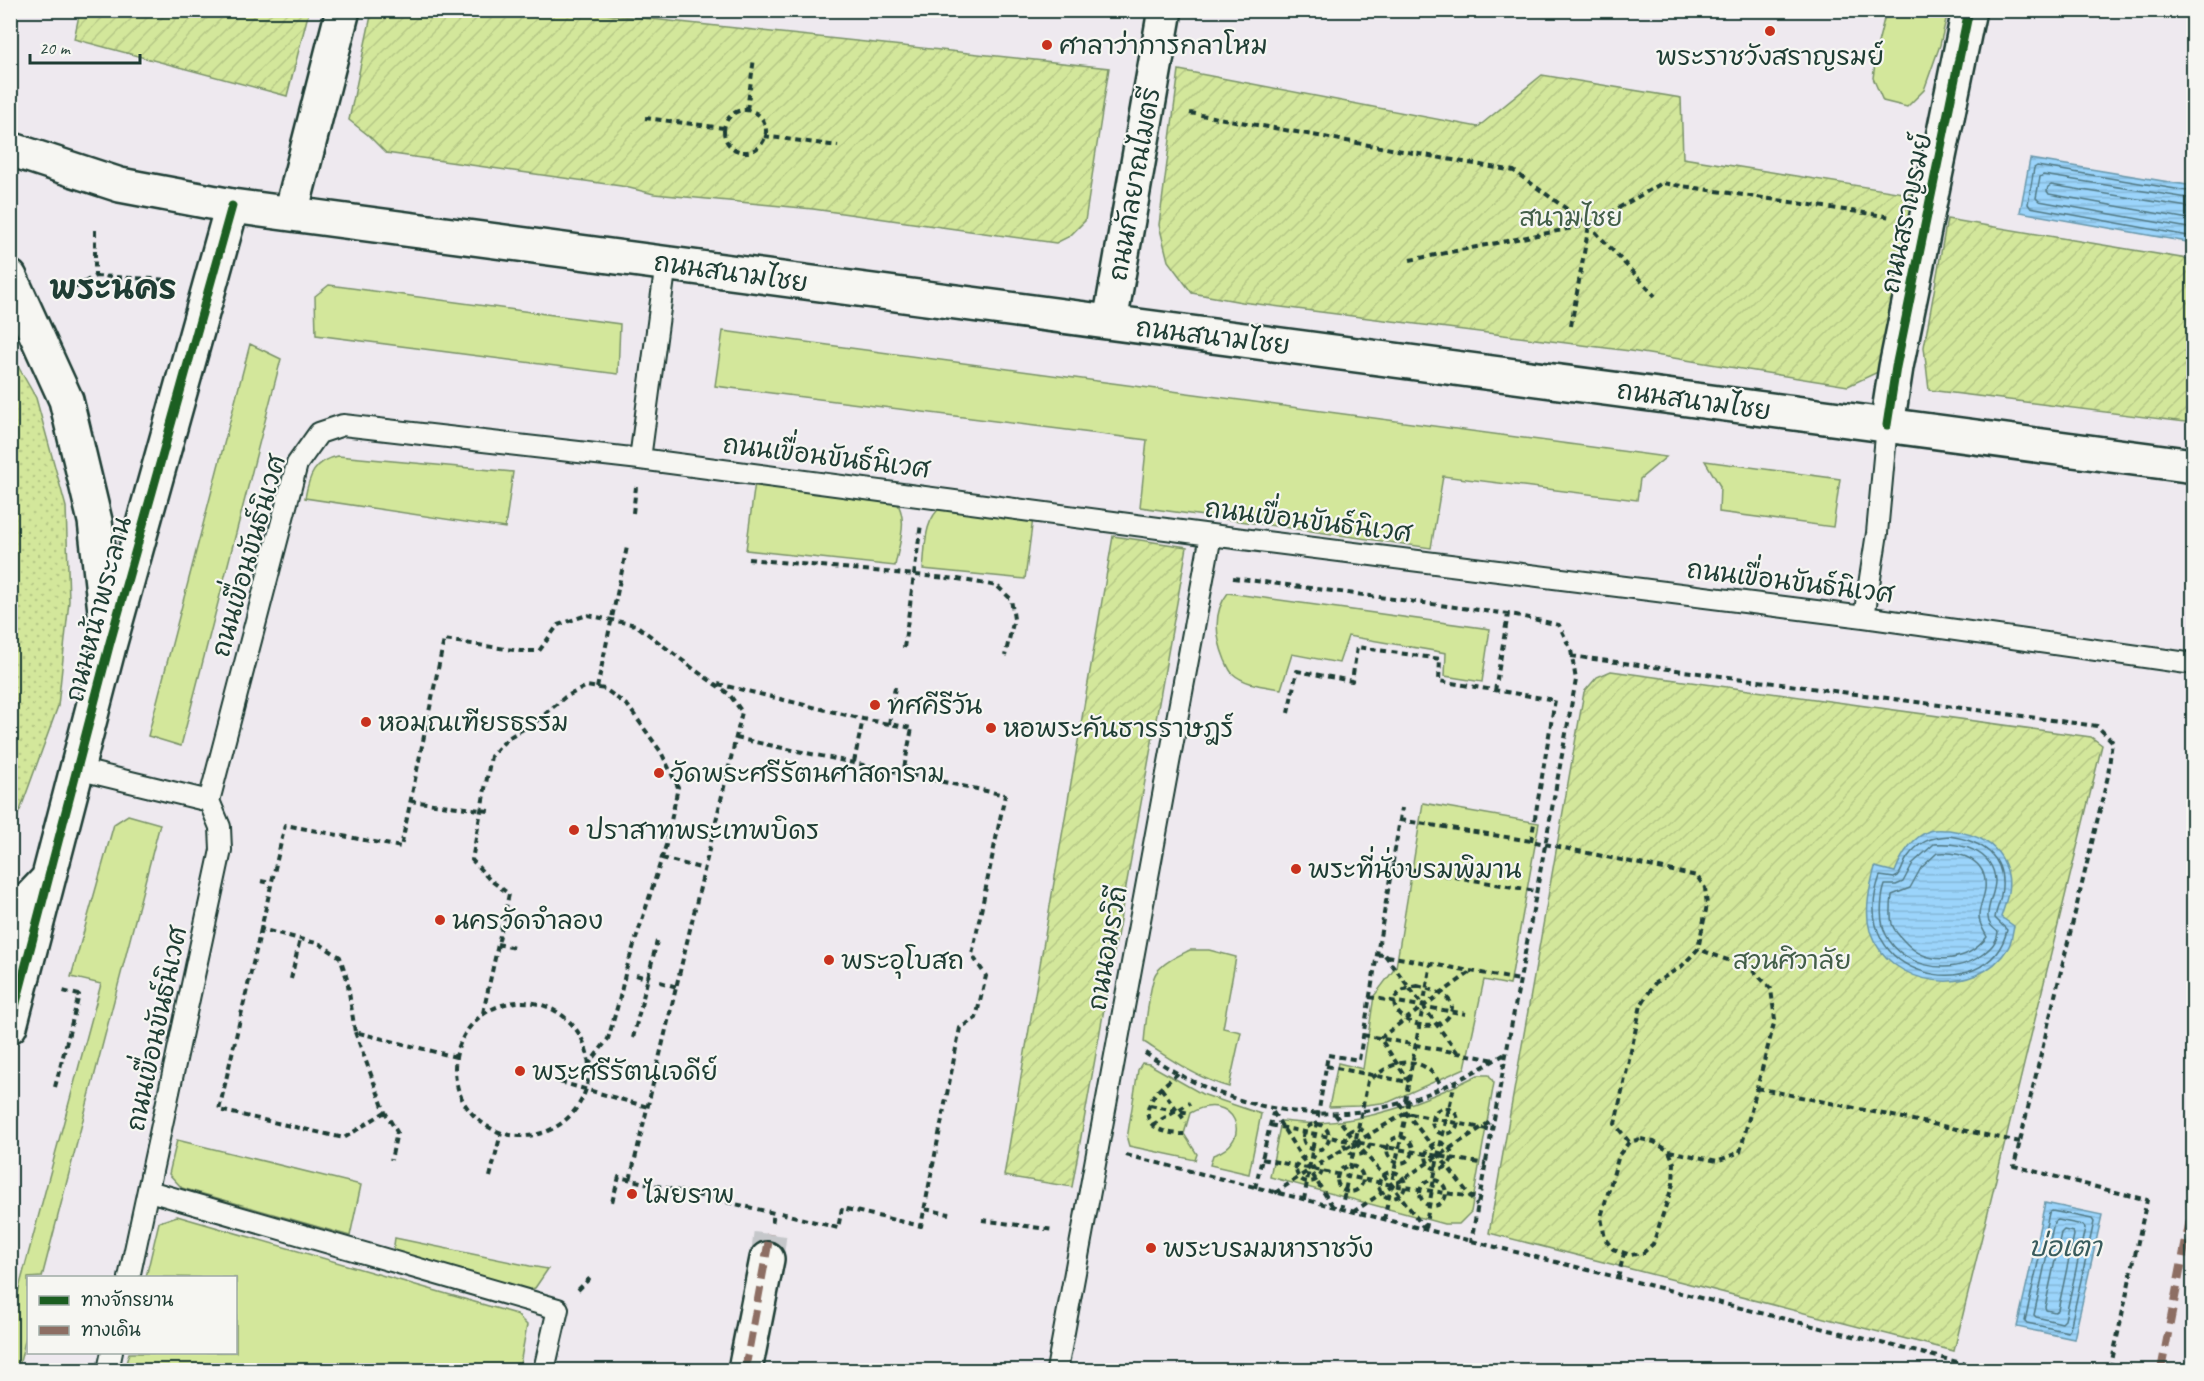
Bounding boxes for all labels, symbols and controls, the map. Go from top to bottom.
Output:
marker: พระราชวังสราญรมย์ [1763,24,1777,38]
scale bar [30,27,140,65]
place label: ศาลาว่าการกลาโหม [1059,29,1268,62]
text: 20 m [39,37,72,59]
marker: ศาลาว่าการกลาโหม [1040,38,1054,52]
place label: พระราชวังสราญรมย์ [1656,40,1884,73]
street label: ถนนกัลยาณไมตรี [1101,85,1168,283]
street label: ถนนสราญรมย์ [1873,130,1940,296]
park label: สนามไชย [1519,201,1623,234]
street label: ถนนสนามไชย [652,245,810,300]
district label: พระนคร [49,268,177,309]
street label: ถนนสนามไชย [1134,311,1292,362]
street label: ถนนสนามไชย [1615,373,1773,428]
street label: ถนนเขื่อนขันธ์นิเวศ [721,420,934,486]
street label: ถนนเขื่อนขันธ์นิเวศ [196,448,293,661]
street label: ถนนเขื่อนขันธ์นิเวศ [1203,484,1416,550]
street label: ถนนหน้าพระลาน [58,513,139,705]
street label: ถนนเขื่อนขันธ์นิเวศ [1685,545,1898,611]
place label: ทศคีรีวัน [887,689,982,722]
marker: ทศคีรีวัน [868,698,882,712]
place label: หอมณเฑียรธรรม [378,706,569,739]
place label: หอพระคันธารราษฎร์ [1003,712,1234,745]
marker: หอมณเฑียรธรรม [359,715,373,729]
marker: หอพระคันธารราษฎร์ [984,721,998,735]
place label: วัดพระศรีรัตนศาสดาราม [671,757,945,790]
marker: วัดพระศรีรัตนศาสดาราม [652,766,666,780]
place label: ปราสาทพระเทพบิดร [586,814,819,847]
marker: ปราสาทพระเทพบิดร [567,823,581,837]
place label: พระที่นั่งบรมพิมาน [1308,845,1522,886]
marker: พระที่นั่งบรมพิมาน [1289,862,1303,876]
street label: ถนนอมรวิถี [1080,883,1135,1013]
place label: นครวัดจำลอง [452,904,603,937]
marker: นครวัดจำลอง [433,913,447,927]
street label: ถนนเขื่อนขันธ์นิเวศ [111,921,195,1134]
place label: พระอุโบสถ [841,944,964,979]
park label: สวนศิวาลัย [1733,944,1851,977]
marker: พระอุโบสถ [822,953,836,967]
place label: พระศรีรัตนเจดีย์ [532,1055,718,1088]
marker: พระศรีรัตนเจดีย์ [513,1064,527,1078]
place label: ไมยราพ [643,1178,735,1211]
marker: ไมยราพ [625,1187,639,1201]
water label: บ่อเตา [2028,1230,2104,1264]
place label: พระบรมมหาราชวัง [1163,1232,1373,1265]
marker: พระบรมมหาราชวัง [1144,1241,1158,1255]
legend [27,1276,237,1354]
text: ทางจักรยาน [81,1289,173,1311]
text: ทางเดิน [81,1319,141,1341]

